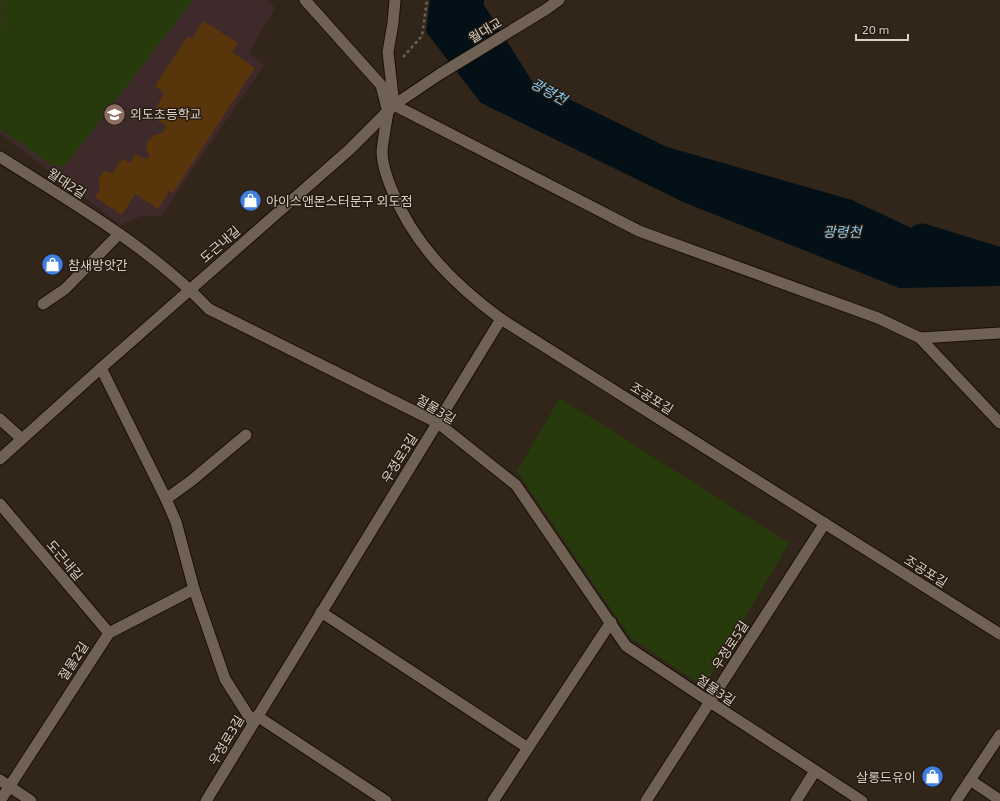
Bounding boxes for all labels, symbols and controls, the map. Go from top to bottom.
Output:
street label: 월대교 [465,14,505,46]
scale bar [856,16,908,42]
text: 20 m [862,22,889,36]
water label: 광령천 [528,74,571,108]
school or university icon: 외도초등학교 [102,101,128,127]
place label: 외도초등학교 [130,106,202,122]
street label: 월대2길 [45,165,89,201]
shop icon: 아이스앤몬스터문구 외도점 [238,188,264,214]
place label: 아이스앤몬스터문구 외도점 [266,193,412,209]
street label: 도근내길 [197,222,243,266]
water label: 광령천 [823,223,862,240]
shop icon: 참새방앗간 [39,252,65,278]
place label: 참새방앗간 [68,257,128,273]
street label: 조공포길 [627,379,677,417]
street label: 절물3길 [413,391,459,427]
street label: 우정로3길 [378,430,420,486]
street label: 도근내길 [43,537,87,583]
street label: 조공포길 [901,552,951,590]
street label: 우정로5길 [708,618,752,672]
street label: 절물2길 [55,639,91,683]
street label: 절물3길 [694,671,738,709]
street label: 우정로3길 [205,712,247,768]
shop icon: 살롱드유이 [919,764,945,790]
place label: 살롱드유이 [856,769,916,785]

